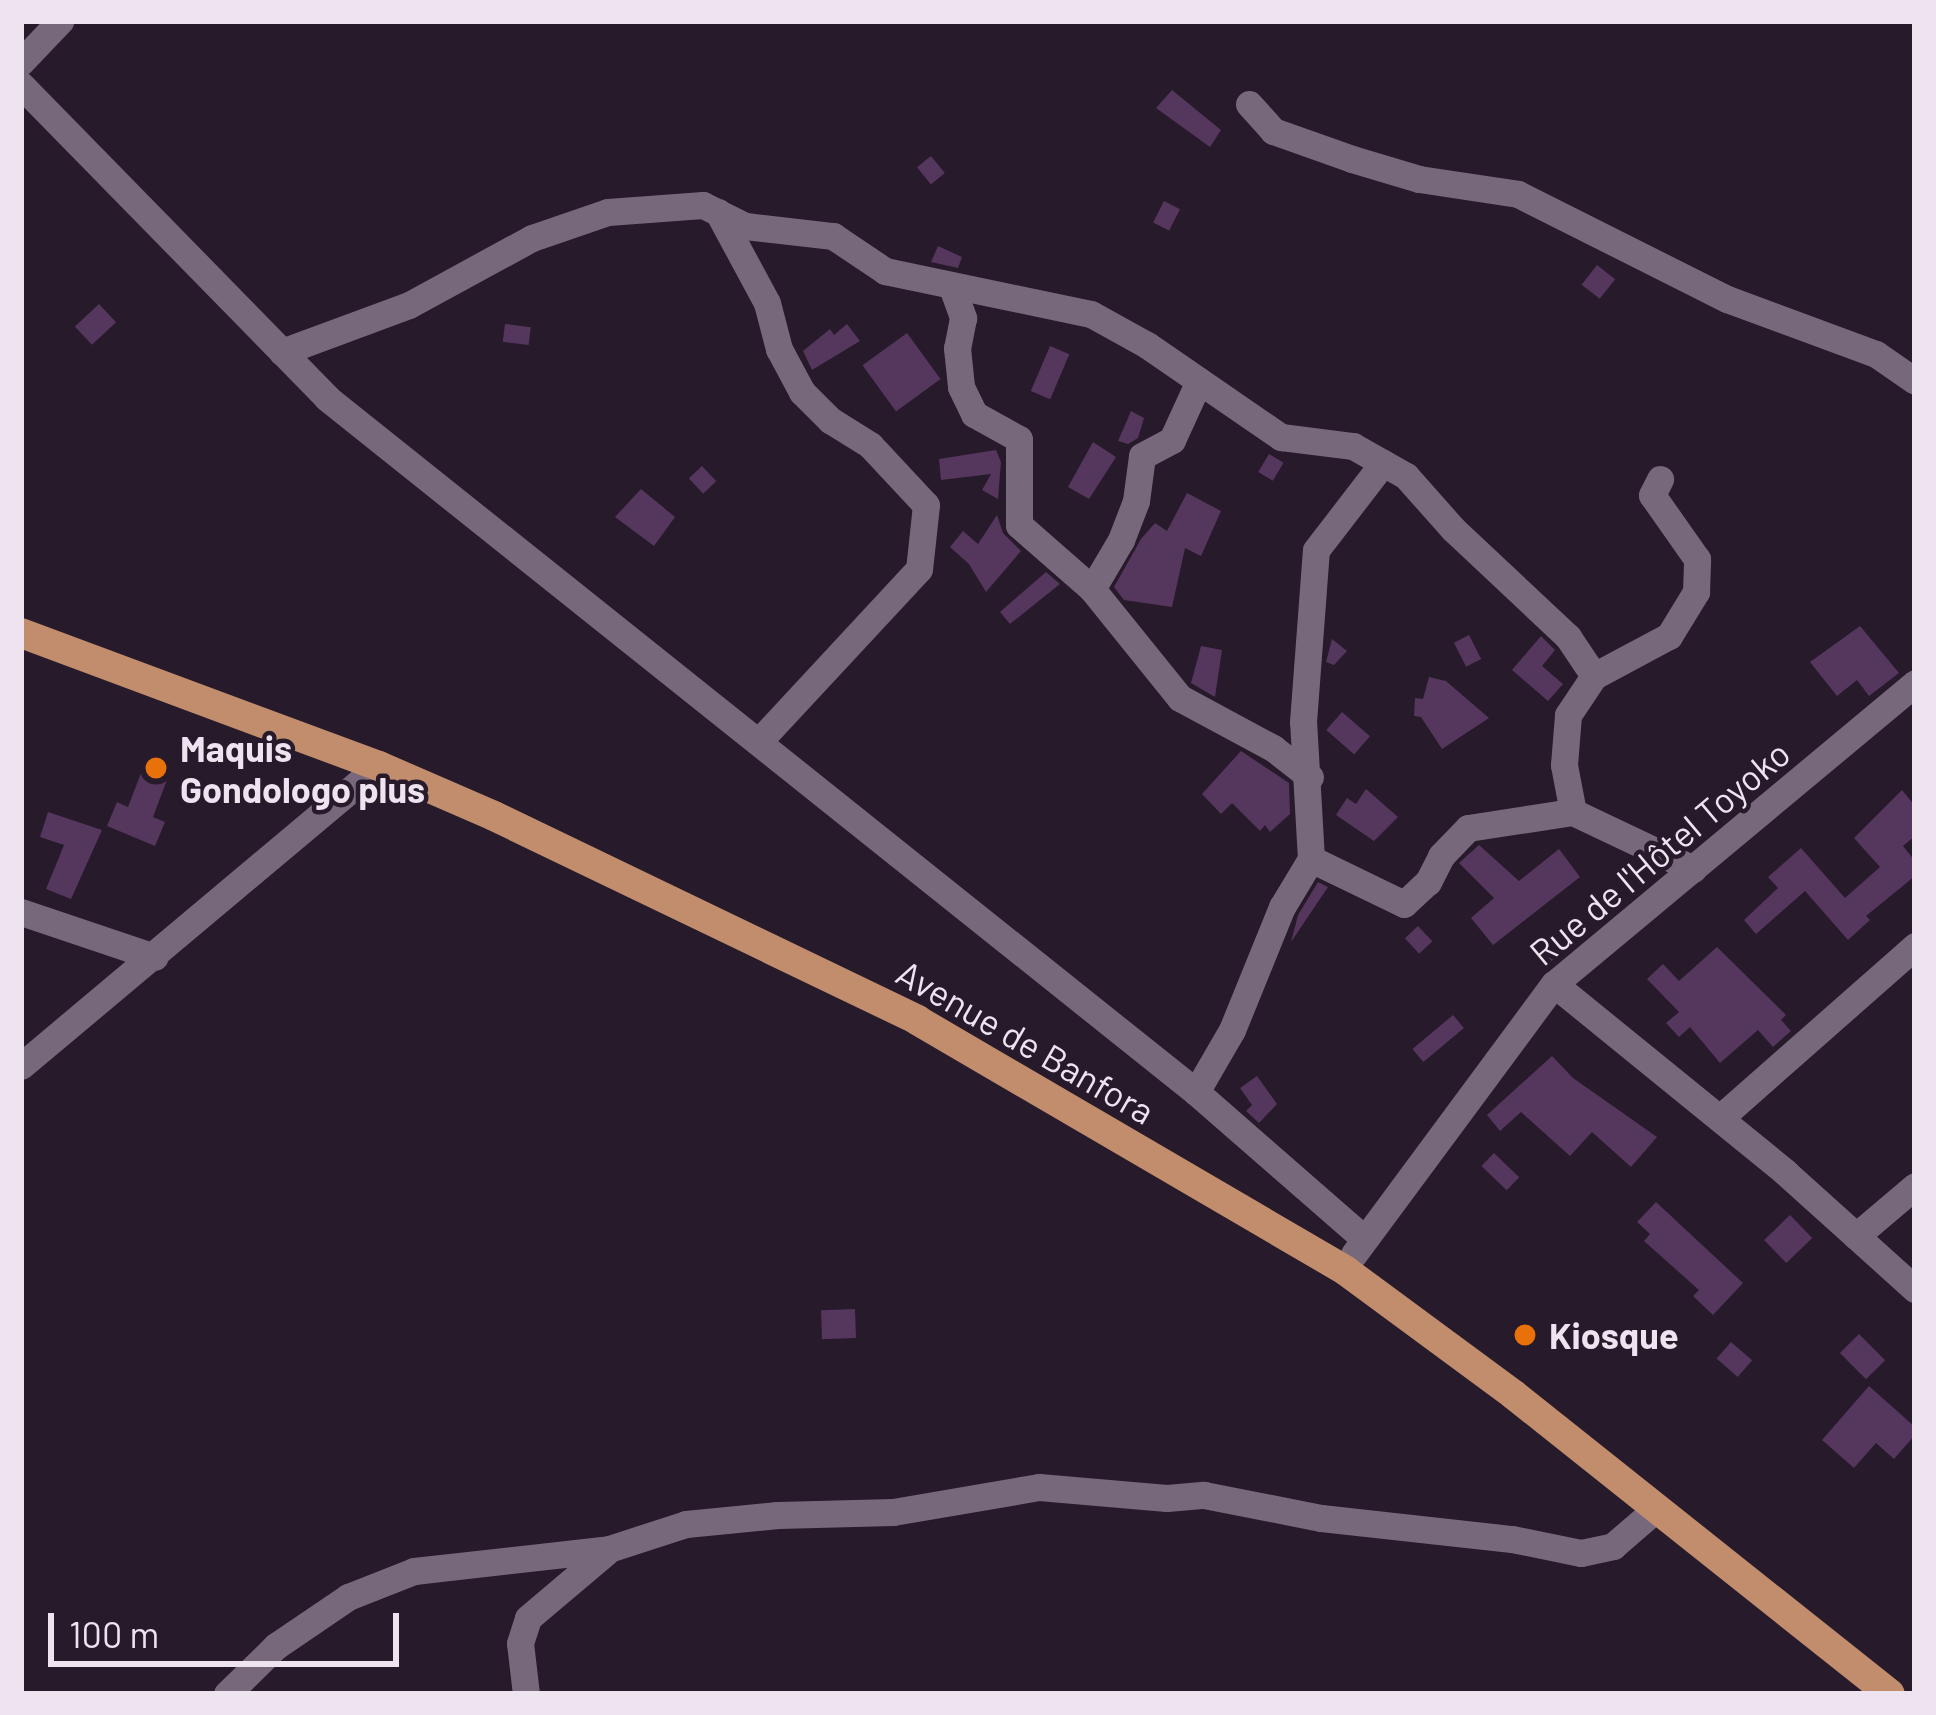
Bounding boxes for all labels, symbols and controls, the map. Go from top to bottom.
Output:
place label: Maquis Gondologo plus [180,725,425,810]
street label: Rue de l'Hôtel Toyoko [1520,731,1798,973]
marker: Maquis Gondologo plus [143,755,169,781]
street label: Avenue de Banfora [890,950,1162,1132]
place label: Kiosque [1549,1313,1679,1357]
marker: Kiosque [1512,1322,1538,1348]
scale bar [54,1589,405,1663]
text: 100 m [69,1612,159,1655]

